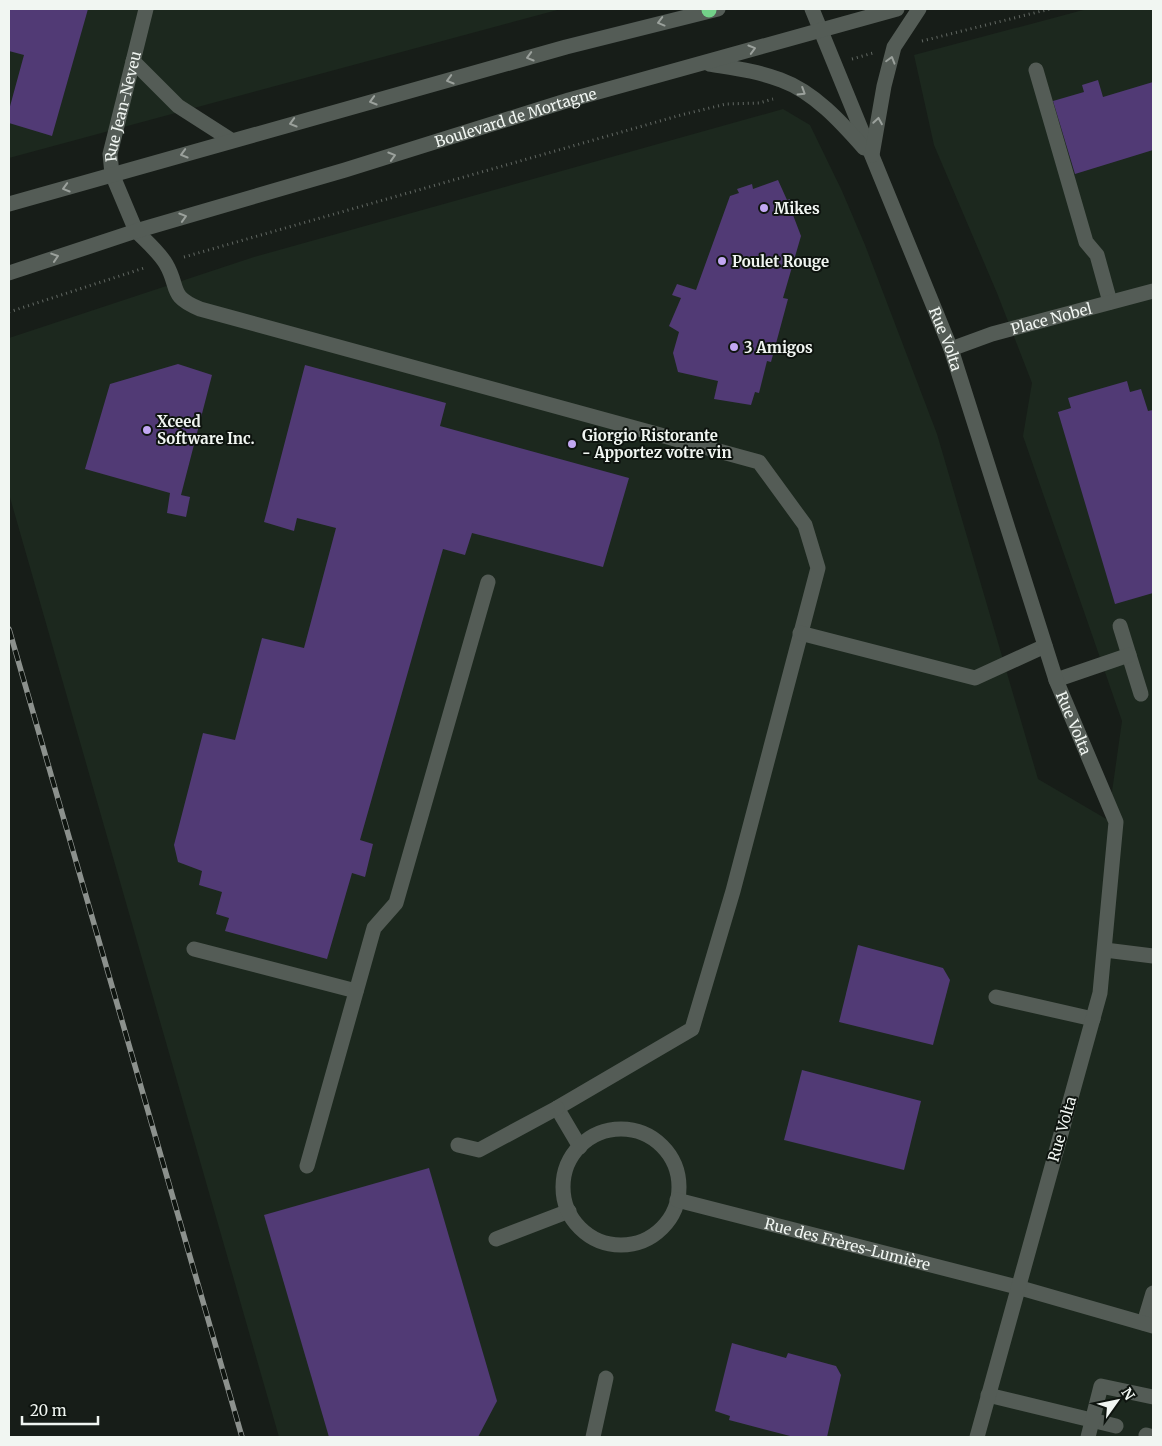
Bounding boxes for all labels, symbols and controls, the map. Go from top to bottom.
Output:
one-way arrow [658,17,666,27]
one-way arrow [747,45,756,55]
street label: Rue Jean-Neveu [100,49,145,163]
one-way arrow [526,52,534,62]
one-way arrow [885,57,895,65]
one-way arrow [446,74,454,84]
street label: Boulevard de Mortagne [432,83,599,151]
one-way arrow [796,85,805,95]
one-way arrow [368,95,377,106]
one-way arrow [872,117,882,126]
one-way arrow [289,118,297,128]
one-way arrow [181,149,189,159]
one-way arrow [387,151,396,161]
one-way arrow [62,182,70,192]
place label: Mikes [774,199,820,218]
marker: Mikes [758,202,770,214]
one-way arrow [178,213,186,223]
place label: Poulet Rouge [732,252,829,271]
one-way arrow [50,253,59,263]
marker: Poulet Rouge [716,255,728,267]
street label: Place Nobel [1009,298,1094,338]
street label: Rue Volta [925,304,967,373]
place label: 3 Amigos [744,338,813,357]
marker: 3 Amigos [728,341,740,353]
place label: Xceed Software Inc. [157,412,255,448]
marker: Xceed Software Inc. [141,424,153,436]
place label: Giorgio Ristorante - Apportez votre vin [582,426,732,462]
marker: Giorgio Ristorante - Apportez votre vin [566,438,578,450]
street label: Rue Volta [1052,688,1096,757]
street label: Rue Volta [1044,1094,1080,1164]
street label: Rue des Frères-Lumière [763,1213,933,1274]
north arrow [1092,1376,1142,1426]
text: N [1117,1384,1138,1403]
scale bar [22,1394,99,1426]
text: 20 m [30,1401,67,1420]

